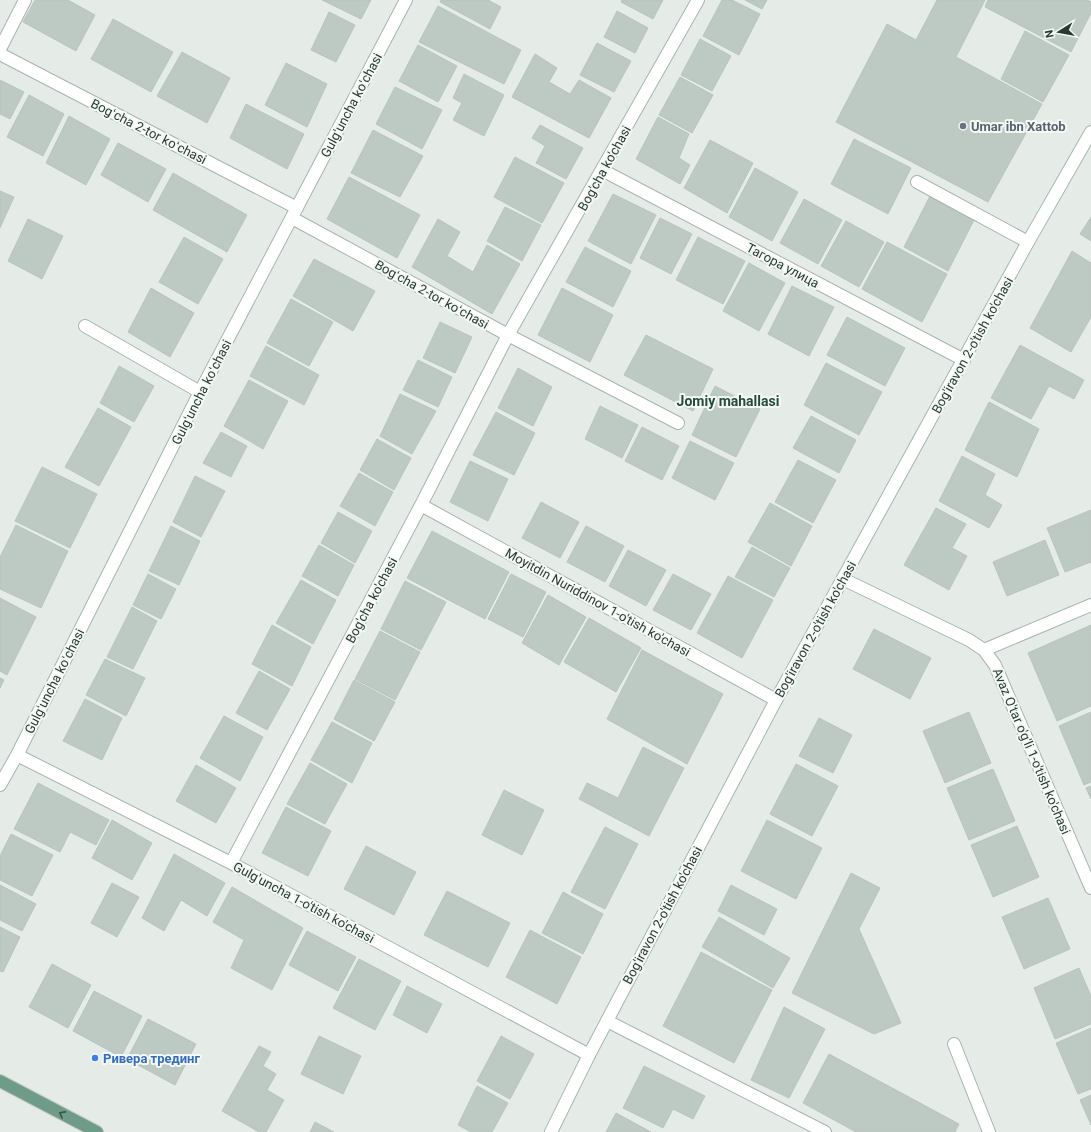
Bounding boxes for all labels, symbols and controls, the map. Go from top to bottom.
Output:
north arrow [1039,12,1079,52]
text: N [1043,29,1057,39]
street label: Gulgʻuncha koʻchasi [318,51,385,160]
street label: Bogʻcha 2-tor koʻchasi [88,96,209,167]
place label: Umar ibn Xattob [971,119,1066,134]
marker: Umar ibn Xattob [958,121,968,131]
street label: Bog'cha ko'chasi [575,123,634,213]
street label: Тагора улица [744,240,822,291]
street label: Bogʻcha 2-tor koʻchasi [372,257,491,332]
street label: Bog'iravon 2-o'tish ko'chasi [929,274,1016,416]
street label: Gulgʻuncha koʻchasi [168,337,234,447]
district label: Jomiy mahallasi [677,393,779,409]
street label: Moyitdin Nuriddinov 1-o'tish ko'chasi [503,545,693,660]
street label: Bog'cha ko'chasi [343,555,400,646]
street label: Bog'iravon 2-o'tish ko'chasi [772,558,859,700]
street label: Gulgʻuncha koʻchasi [21,626,87,736]
street label: Avaz O'tar o'g'li 1-o'tish ko'chasi [990,666,1073,837]
street label: Bog'iravon 2-o'tish ko'chasi [620,844,705,987]
street label: Gulg'uncha 1-o'tish ko'chasi [231,859,377,946]
place label: Ривера трединг [103,1051,200,1066]
marker: Ривера трединг [90,1053,100,1063]
one-way arrow [59,1111,66,1118]

